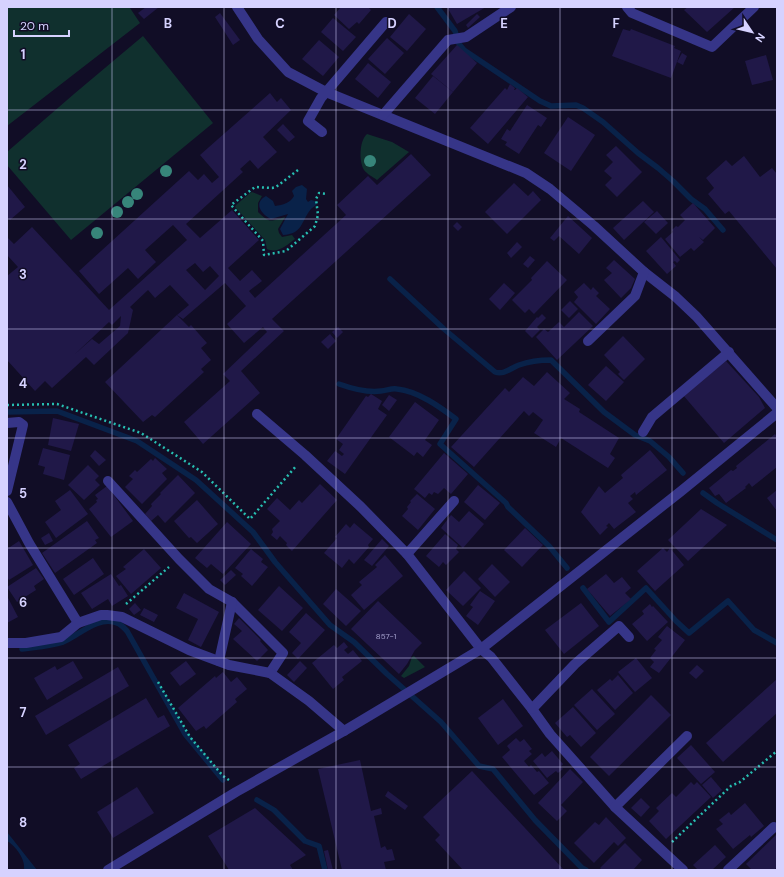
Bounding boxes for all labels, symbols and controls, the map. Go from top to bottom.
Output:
scale bar [14,12,69,38]
north arrow [732,12,772,52]
text: B [164,15,172,32]
text: C [275,15,285,32]
text: D [387,15,397,32]
text: E [500,15,508,32]
text: F [612,15,620,32]
text: 20 m [20,18,49,34]
text: N [752,30,768,45]
text: 1 [21,46,25,63]
text: 2 [19,156,27,173]
text: 3 [19,266,27,283]
text: 4 [19,375,27,392]
text: 5 [19,485,27,502]
text: 6 [19,594,27,611]
house number: 857-1 [376,631,396,641]
text: 7 [20,704,27,721]
text: 8 [19,814,27,831]

